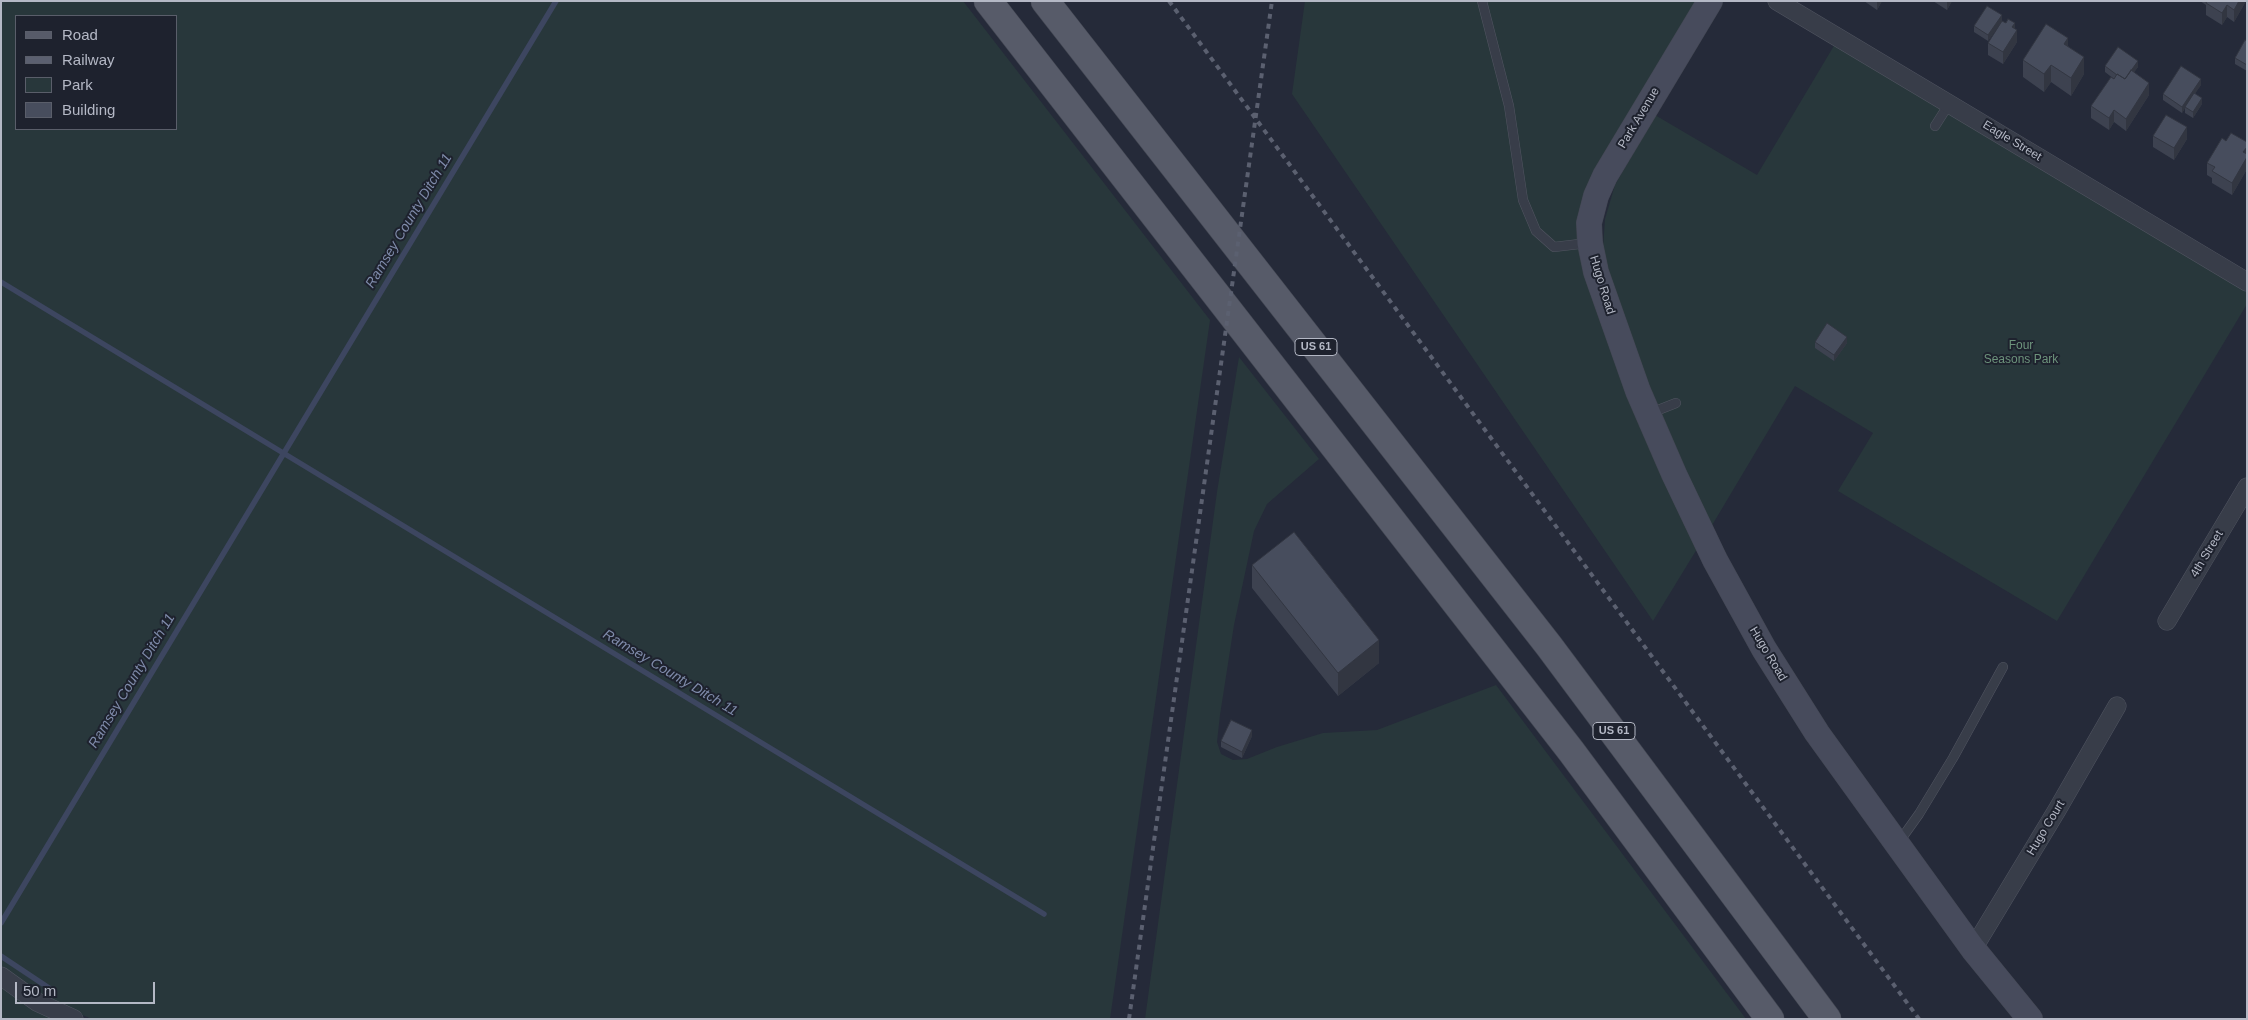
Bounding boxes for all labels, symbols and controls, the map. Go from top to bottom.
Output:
legend [15,15,178,130]
text: Road [62,26,98,43]
text: Railway [62,51,115,68]
text: Park [62,76,93,93]
street label: Park Avenue [1615,85,1663,151]
text: Building [62,101,115,118]
street label: Eagle Street [1980,118,2044,164]
water label: Ramsey County Ditch 11 [362,151,456,291]
street label: Hugo Road [1586,254,1618,316]
road number: US 61 [1295,338,1337,356]
park label: Four Seasons Park [1984,339,2058,367]
street label: 4th Street [2187,528,2227,580]
water label: Ramsey County Ditch 11 [85,611,179,751]
street label: Hugo Road [1746,624,1790,684]
water label: Ramsey County Ditch 11 [600,626,740,720]
road number: US 61 [1593,722,1635,739]
street label: Hugo Court [2024,798,2068,858]
scale bar [18,972,158,1004]
text: 50 m [23,982,56,999]

